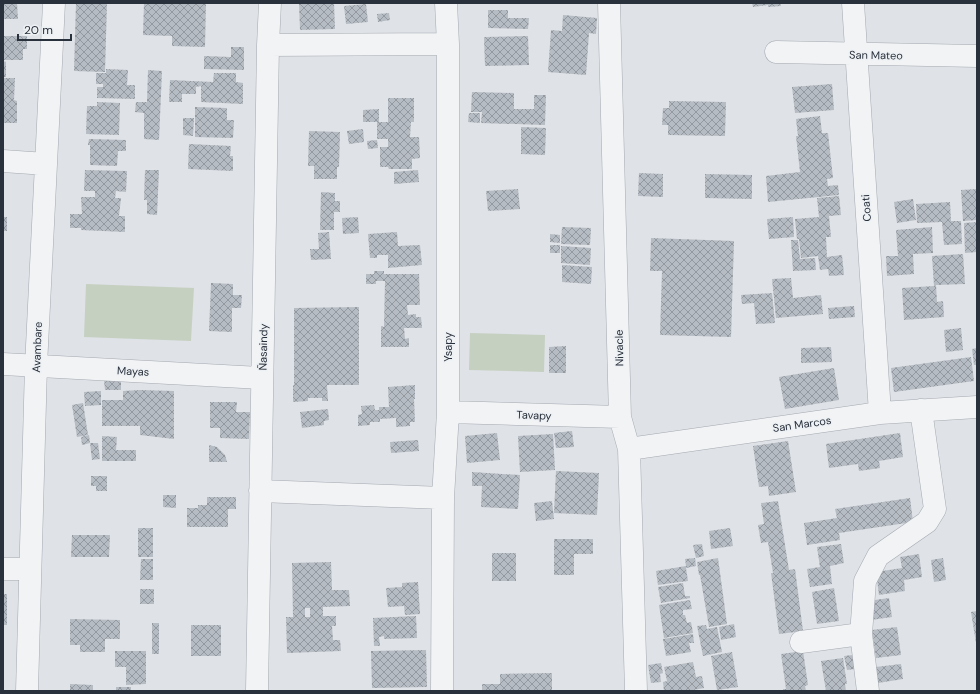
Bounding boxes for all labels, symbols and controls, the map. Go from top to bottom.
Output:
scale bar [18,16,71,42]
text: 20 m [24,22,53,38]
street label: San Mateo [849,48,903,62]
street label: Coati [858,194,874,222]
street label: Avambare [29,321,45,373]
street label: Ñasaindy [256,323,270,371]
street label: Nivacle [612,330,626,366]
street label: Ysapy [441,332,455,362]
street label: Mayas [116,363,150,379]
street label: Tavapy [516,407,552,423]
street label: San Marcos [772,413,832,435]

